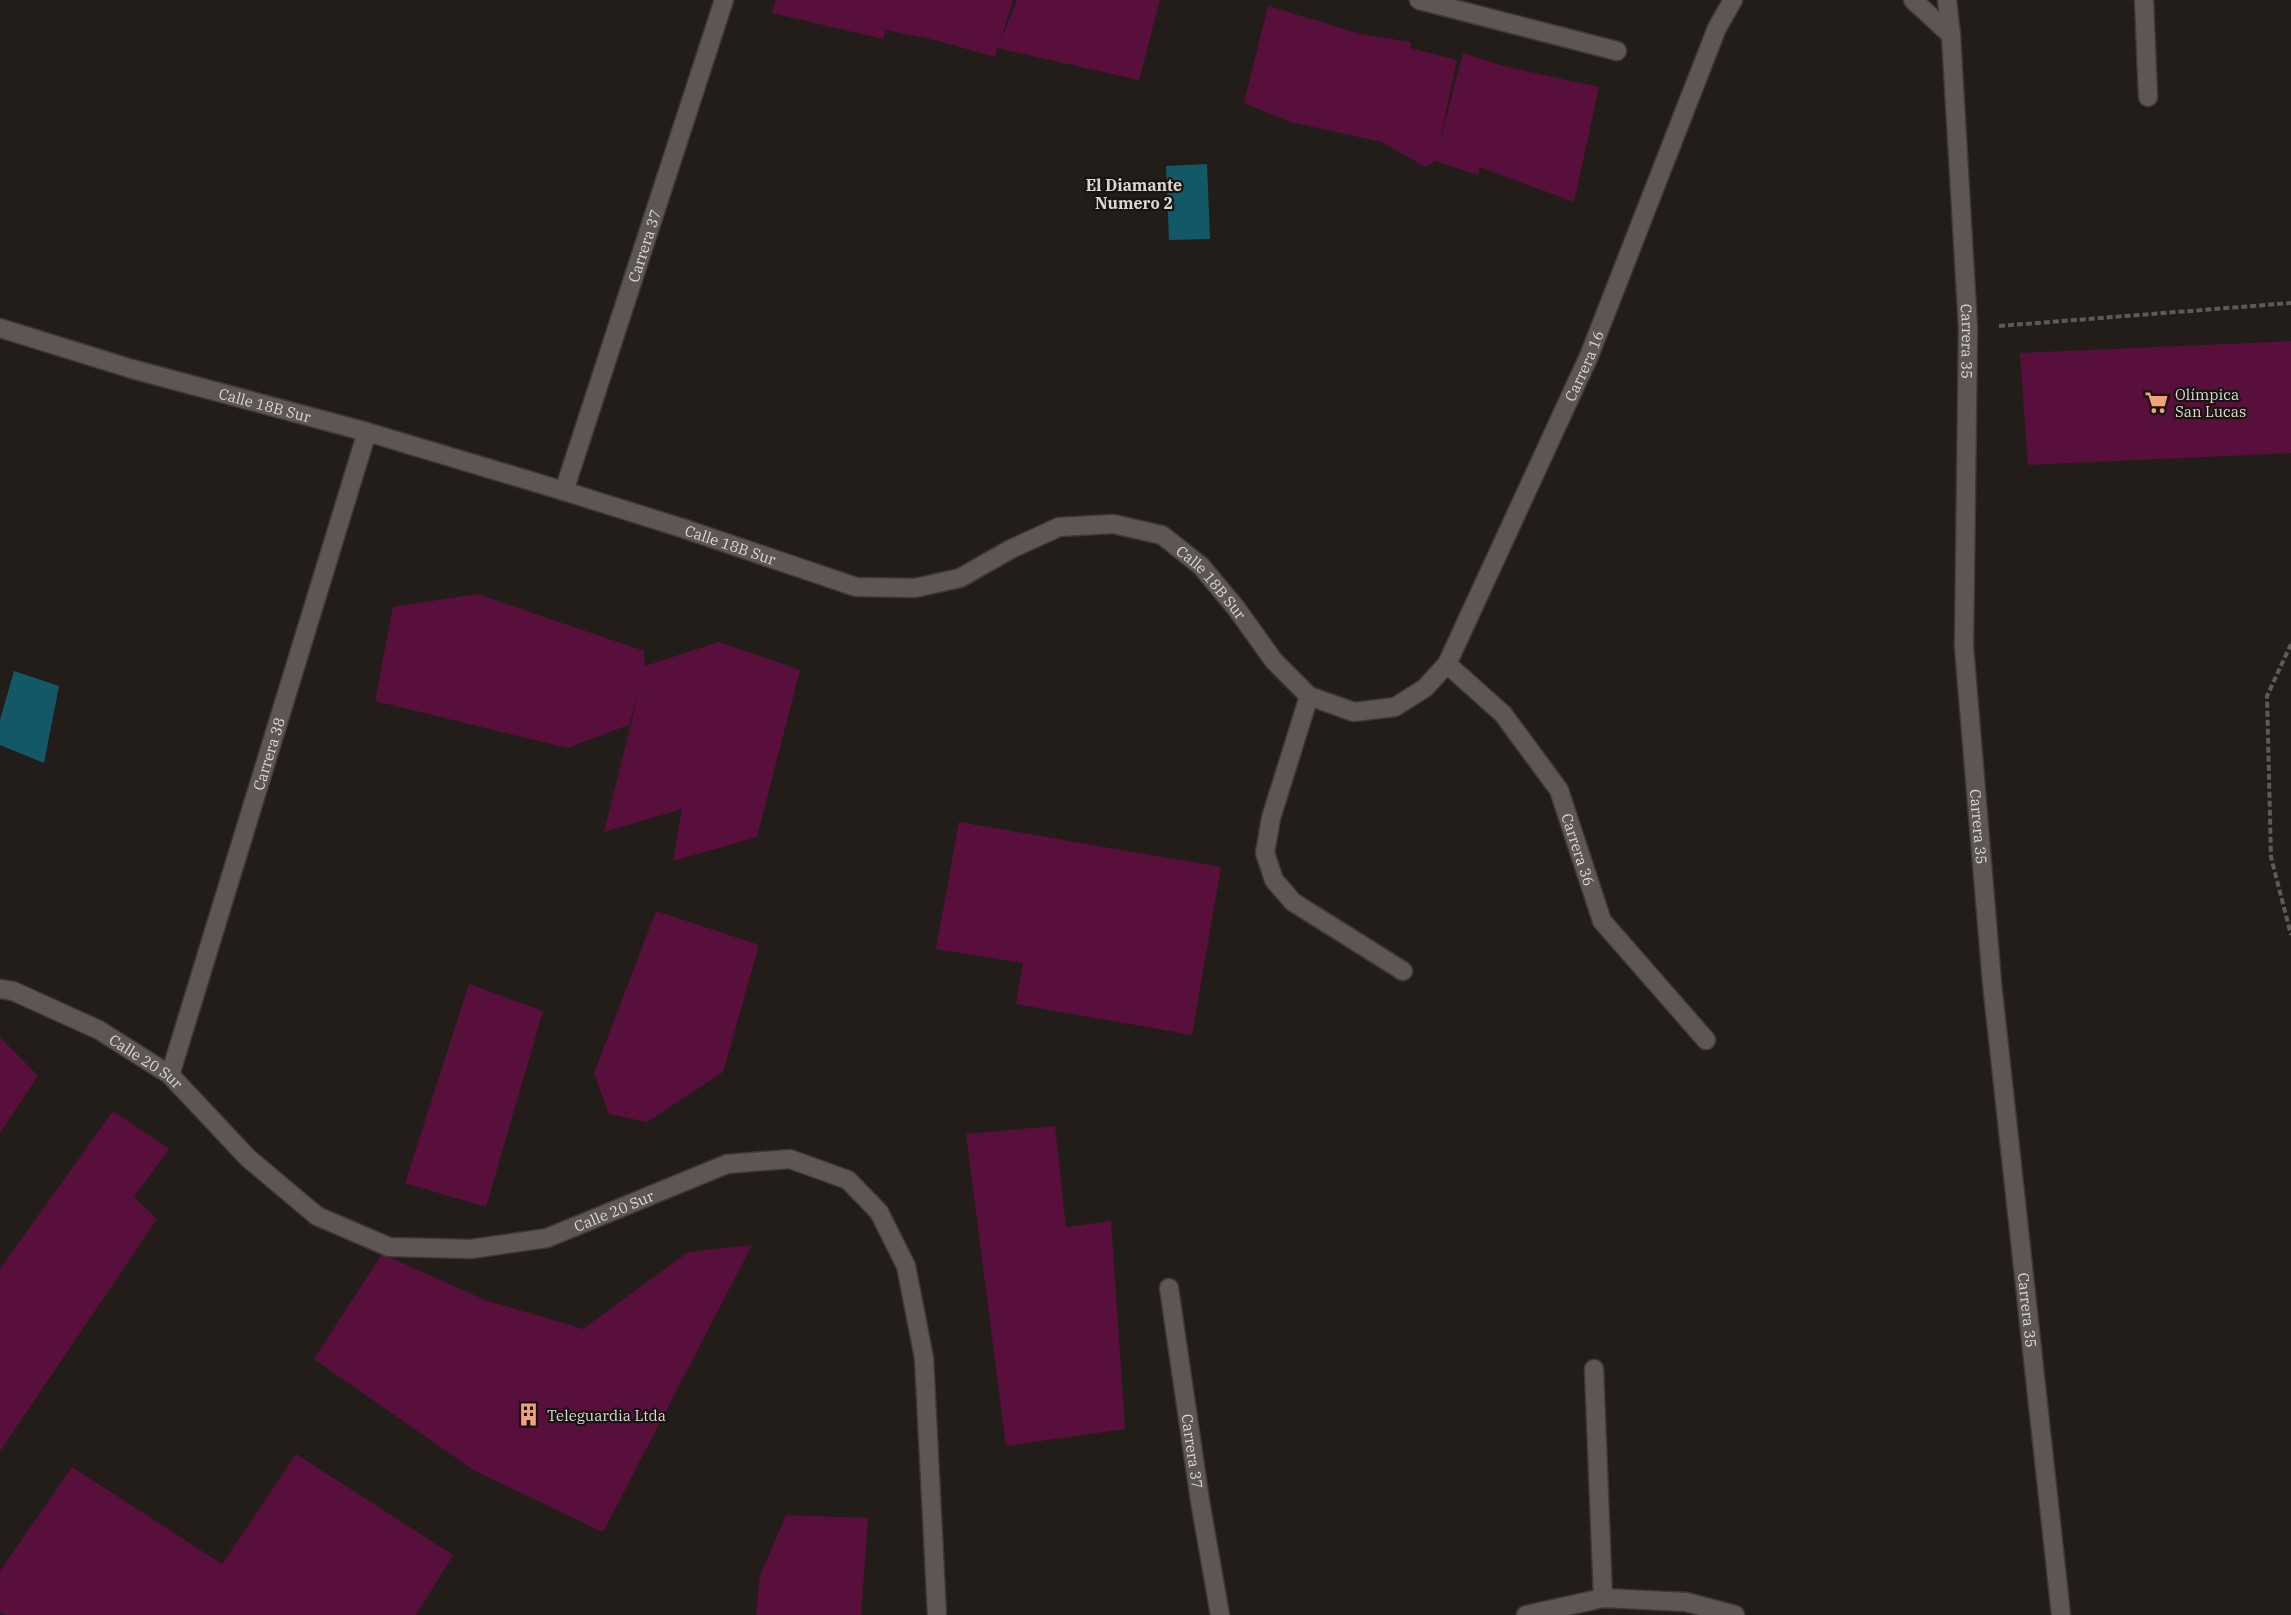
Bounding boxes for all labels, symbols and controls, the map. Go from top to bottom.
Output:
district label: El Diamante Numero 2 [1086,175,1182,213]
street label: Carrera 37 [623,207,665,285]
street label: Carrera 35 [1957,303,1978,379]
street label: Carrera 16 [1560,328,1608,404]
street label: Calle 18B Sur [217,383,314,426]
place label: Olímpica San Lucas [2175,385,2246,421]
supermarket icon: Olímpica San Lucas [2144,390,2170,416]
street label: Calle 18B Sur [683,520,779,569]
street label: Calle 18B Sur [1173,541,1251,623]
street label: Carrera 38 [248,715,289,793]
street label: Carrera 35 [1966,788,1992,865]
street label: Carrera 36 [1558,811,1599,888]
street label: Calle 20 Sur [106,1030,187,1092]
street label: Calle 20 Sur [571,1186,657,1235]
street label: Carrera 35 [2014,1272,2041,1349]
building icon: Teleguardia Ltda [516,1402,542,1428]
place label: Teleguardia Ltda [547,1406,666,1425]
street label: Carrera 37 [1178,1413,1208,1490]

